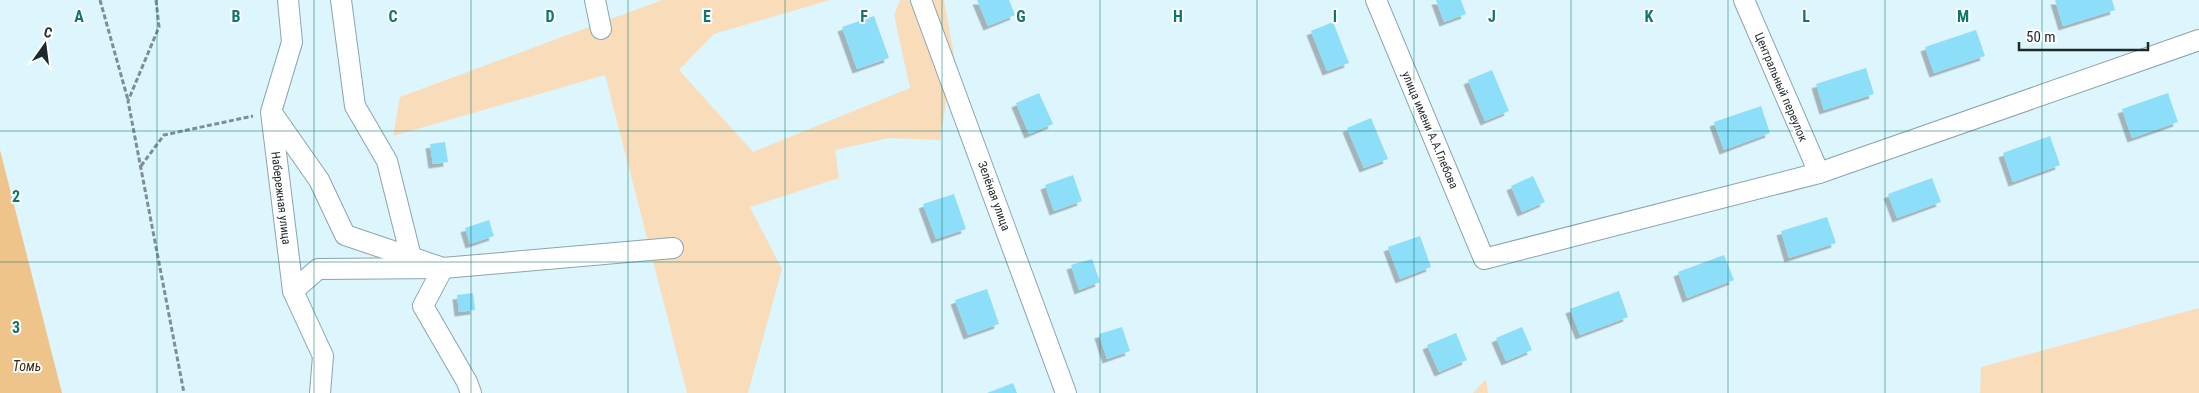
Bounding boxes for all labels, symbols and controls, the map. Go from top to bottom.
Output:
text: A [74,7,84,26]
text: B [232,7,241,26]
text: C [388,7,398,26]
text: D [545,7,555,26]
text: E [703,7,711,26]
text: F [860,7,868,26]
text: G [1016,7,1026,26]
text: H [1173,7,1183,26]
text: I [1333,7,1337,26]
text: J [1488,7,1496,26]
text: K [1645,7,1654,26]
text: L [1802,7,1810,26]
text: M [1957,7,1969,26]
north arrow [20,20,70,70]
scale bar [2019,20,2148,52]
text: С [42,24,54,41]
text: 50 m [2026,28,2056,46]
street label: Центральный переулок [1752,30,1810,144]
street label: улица имени А.А.Глебова [1399,69,1461,191]
street label: Набережная улица [268,151,294,246]
street label: Зелёная улица [975,159,1013,233]
text: 2 [12,187,20,206]
text: 3 [12,318,20,337]
water label: Томь [13,358,41,374]

